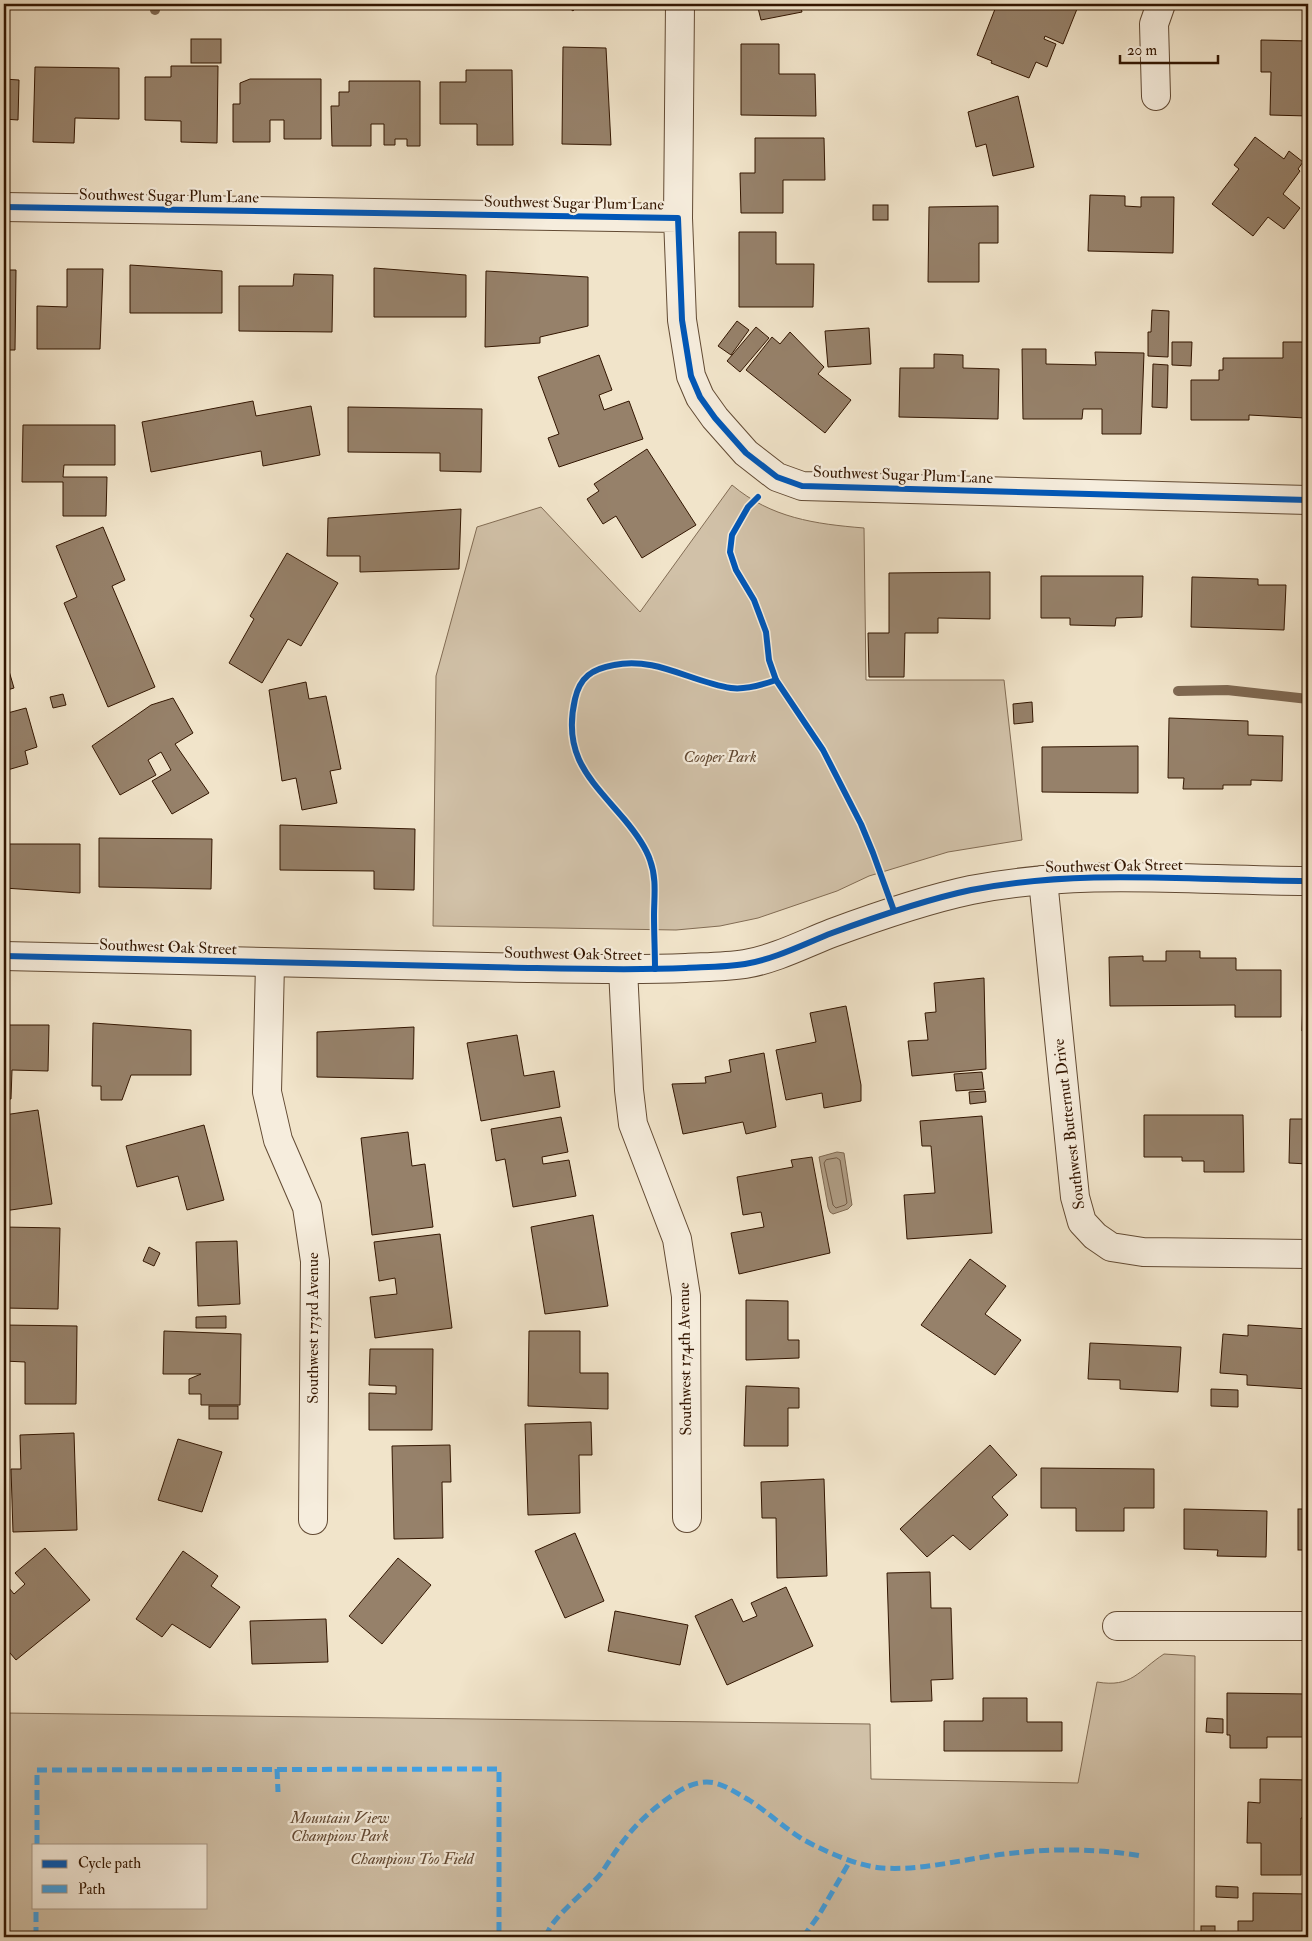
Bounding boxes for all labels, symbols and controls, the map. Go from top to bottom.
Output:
scale bar [1120,32,1217,64]
text: 20 m [1127,41,1157,60]
street label: Southwest Sugar Plum Lane [79,184,260,208]
street label: Southwest Sugar Plum Lane [484,191,665,215]
street label: Southwest Sugar Plum Lane [813,462,994,488]
park label: Cooper Park [683,747,757,767]
street label: Southwest Oak Street [1045,855,1183,877]
street label: Southwest Oak Street [99,935,237,959]
street label: Southwest Oak Street [504,943,642,965]
street label: Southwest Butternut Drive [1049,1037,1089,1211]
street label: Southwest 173rd Avenue [303,1252,323,1404]
street label: Southwest 174th Avenue [674,1282,696,1436]
park label: Mountain View Champions Park [289,1808,390,1846]
legend [32,1844,208,1908]
park label: Champions Too Field [350,1849,475,1869]
text: Cycle path [78,1854,141,1874]
text: Path [78,1880,105,1899]

